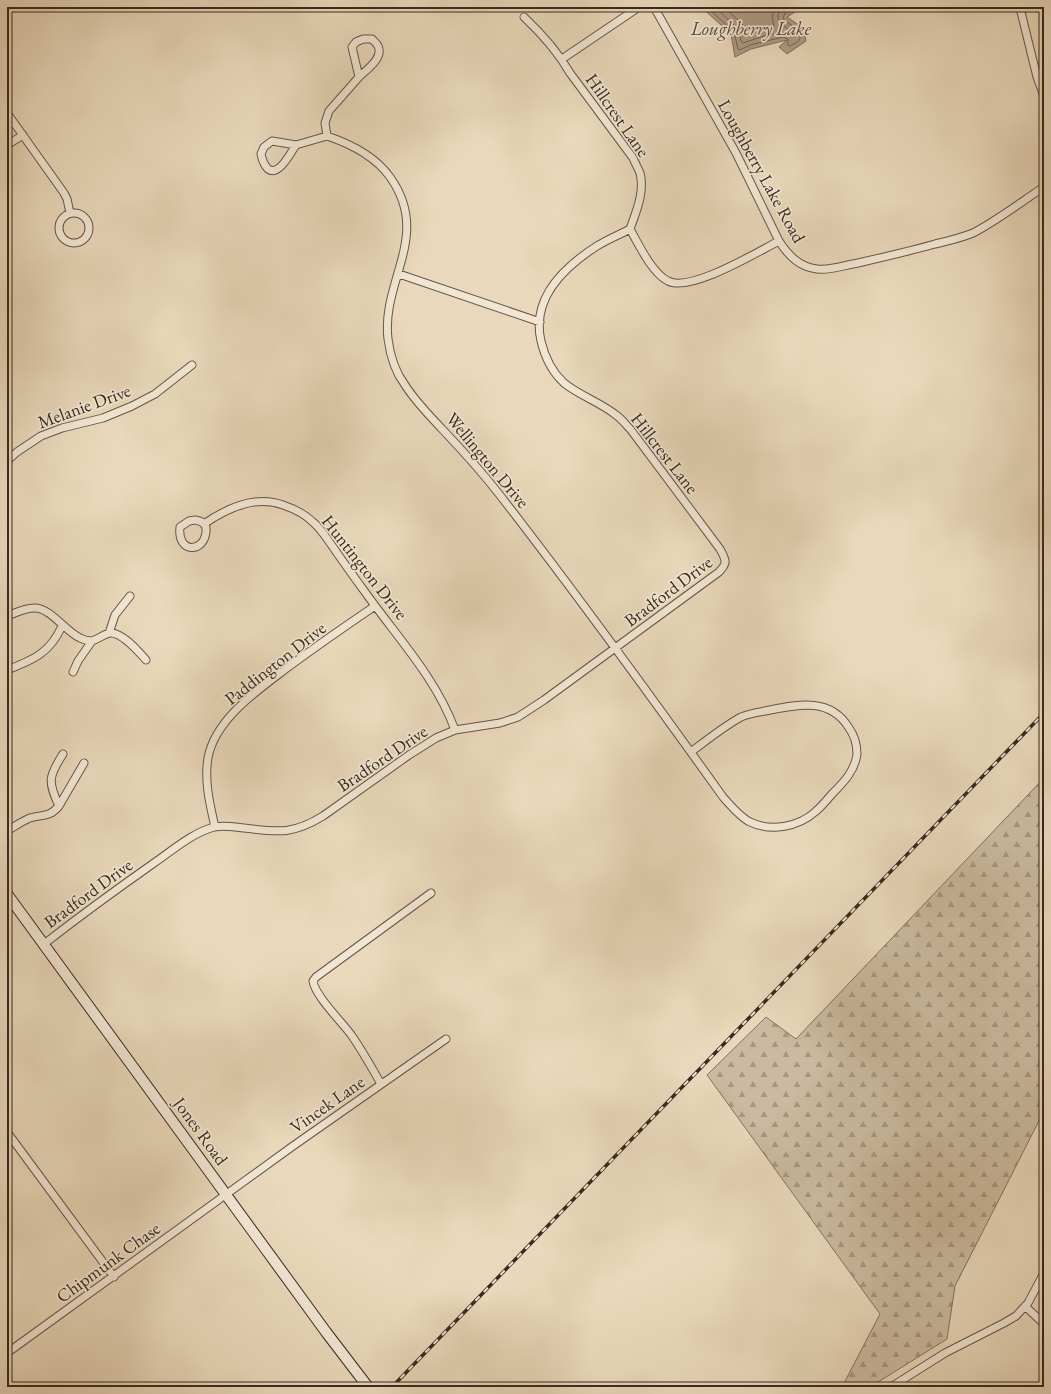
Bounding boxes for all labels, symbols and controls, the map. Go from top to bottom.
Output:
water label: Loughberry Lake [690,16,812,41]
street label: Hillcrest Lane [581,69,655,161]
street label: Loughberry Lake Road [713,95,811,247]
street label: Melanie Drive [34,379,134,433]
street label: Wellington Drive [441,407,535,513]
street label: Hillcrest Lane [626,408,704,498]
street label: Huntington Drive [317,510,413,624]
street label: Bradford Drive [619,550,717,632]
street label: Paddington Drive [220,616,330,710]
street label: Bradford Drive [332,719,432,797]
street label: Bradford Drive [39,853,137,933]
street label: Vincek Lane [285,1070,369,1138]
street label: Jones Road [167,1091,234,1170]
street label: Chipmunk Chase [52,1217,164,1307]

